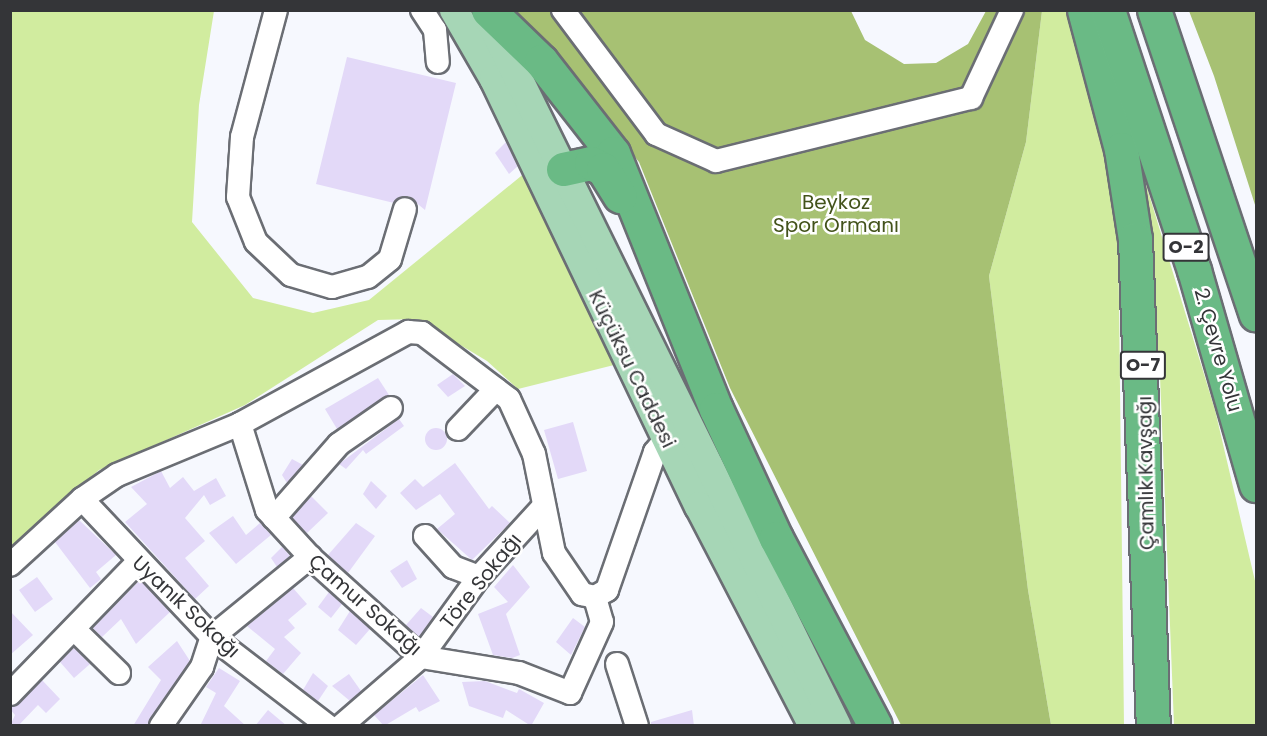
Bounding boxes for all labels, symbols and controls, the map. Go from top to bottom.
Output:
park label: Beykoz Spor Ormanı [773,190,899,237]
road number: O-2 [1162,232,1210,262]
street label: 2. Çevre Yolu [1189,285,1247,415]
street label: Küçüksu Caddesi [583,286,681,452]
road number: O-7 [1119,350,1167,380]
street label: Çamlık Kavşağı [1133,396,1159,550]
street label: Töre Sokağı [435,529,527,633]
street label: Çamur Sokağı [304,549,426,661]
street label: Uyanık Sokağı [127,551,245,663]

